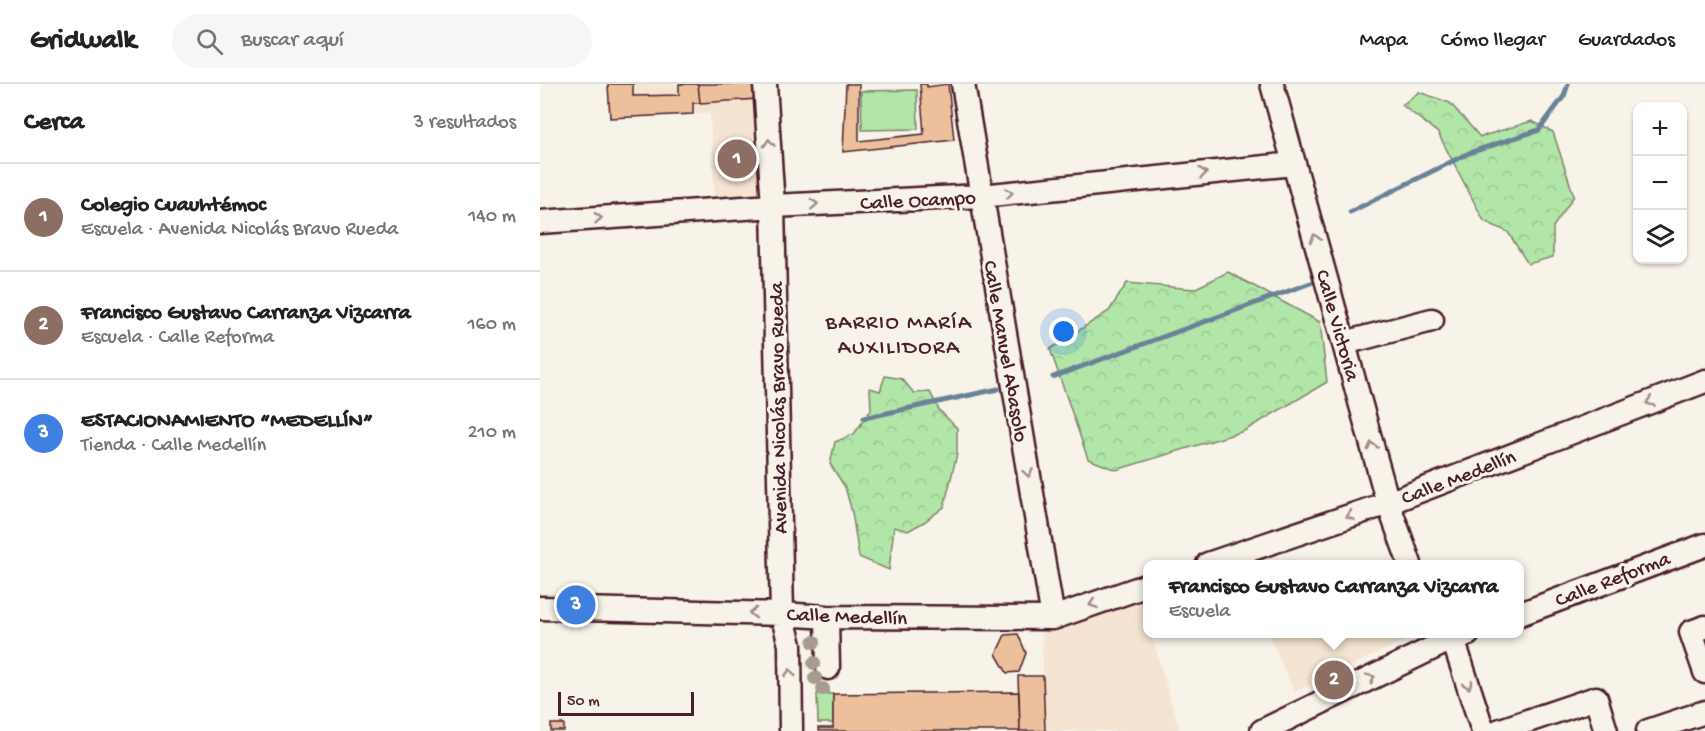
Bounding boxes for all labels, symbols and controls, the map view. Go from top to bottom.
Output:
search box [172,14,592,68]
text: Gridwalk [30,25,136,58]
icon: search [193,25,226,58]
text: Buscar aquí [241,28,344,54]
text: Mapa [1359,29,1408,54]
text: Cómo llegar [1441,29,1545,54]
text: Guardados [1578,29,1675,54]
map controls [1633,102,1687,264]
button: + [1633,102,1687,156]
text: Cerca [24,108,84,139]
text: 3 resultados [414,112,516,135]
pin: 1 [718,136,756,182]
one-way arrow [762,138,775,147]
button: − [1633,156,1687,210]
one-way arrow [1198,167,1207,180]
street label: Calle Ocampo [860,187,977,218]
one-way arrow [1004,187,1013,200]
text: Colegio Cuauhtémoc [81,193,266,219]
one-way arrow [809,198,818,211]
text: 1 [39,206,48,229]
text: 140 m [468,206,516,229]
button: layers [1633,210,1687,264]
one-way arrow [594,211,603,224]
text: Escuela · Avenida Nicolás Bravo Rueda [81,219,398,242]
one-way arrow [1309,233,1322,243]
street label: Calle Manuel Abasolo [975,259,1032,444]
street label: Calle Victoria [1308,267,1364,386]
street label: Avenida Nicolás Bravo Rueda [766,280,795,534]
text: Francisco Gustavo Carranza Vizcarra [81,301,411,327]
district label: BARRIO MARÍA AUXILIDORA [824,311,973,362]
text: 2 [39,314,48,337]
text: 160 m [467,314,516,337]
your location [1049,317,1078,346]
text: Escuela · Calle Reforma [81,327,274,350]
one-way arrow [1646,395,1657,407]
text: ESTACIONAMIENTO “MEDELLÍN” [81,409,373,435]
text: 3 [38,422,49,445]
text: 210 m [468,422,516,445]
text: Tienda · Calle Medellín [81,435,266,458]
one-way arrow [1367,441,1380,451]
street label: Calle Medellín [1399,446,1520,513]
one-way arrow [1021,468,1034,478]
one-way arrow [1345,508,1356,521]
street label: Calle Reforma [1552,547,1676,615]
popup [1143,560,1524,638]
text: Francisco Gustavo Carranza Vizcarra [1169,575,1498,601]
pin: 3 [556,582,596,628]
one-way arrow [1088,597,1099,609]
text: Escuela [1169,601,1230,624]
street label: Calle Medellín [786,604,908,633]
one-way arrow [749,607,758,619]
pin: 2 [1314,658,1354,702]
one-way arrow [784,668,796,677]
one-way arrow [1365,674,1376,686]
one-way arrow [1461,679,1473,690]
scale bar [558,689,694,716]
text: 50 m [567,693,600,712]

